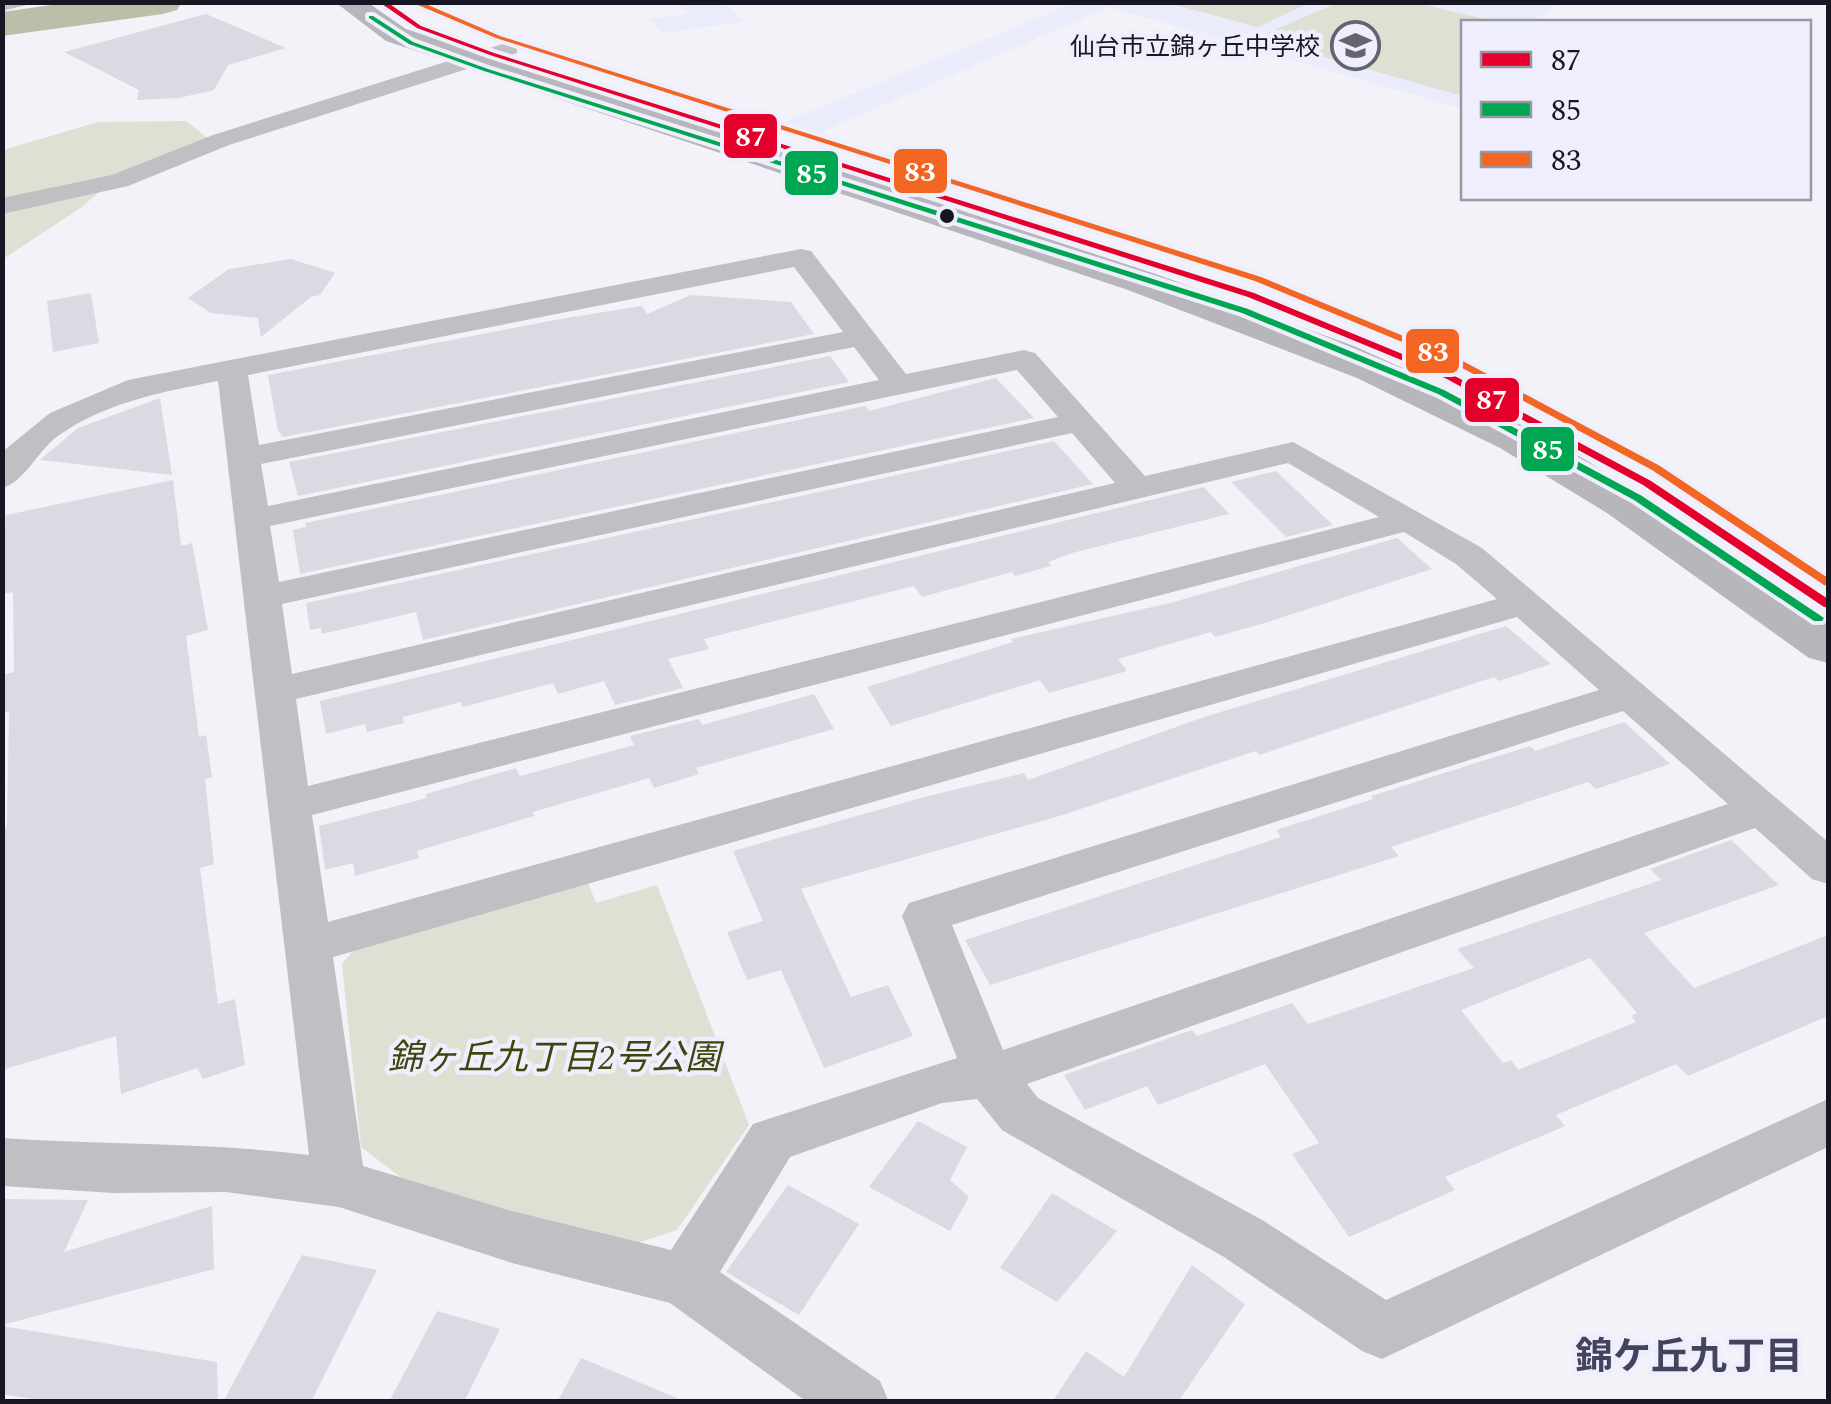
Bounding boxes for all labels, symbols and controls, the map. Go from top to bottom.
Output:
school or university icon: 仙台市立錦ヶ丘中学校 [1329,20,1381,72]
legend [1461,20,1811,200]
place label: 仙台市立錦ヶ丘中学校 [1070,29,1320,67]
text: 87 [1551,38,1581,84]
text: 85 [1551,88,1581,134]
line badge: 87 [722,112,779,160]
text: 87 [735,116,767,159]
text: 83 [1551,138,1581,184]
line badge: 83 [892,147,949,195]
line badge: 85 [783,149,840,197]
text: 83 [904,151,936,194]
text: 85 [796,153,828,196]
unlabelled marker [937,206,957,226]
line badge: 83 [1404,327,1461,375]
text: 83 [1417,331,1449,374]
line badge: 87 [1463,376,1521,424]
text: 87 [1476,379,1508,422]
line badge: 85 [1519,425,1576,473]
text: 85 [1532,429,1564,472]
park label: 錦ヶ丘九丁目2号公園 [388,1032,725,1085]
district label: 錦ケ丘九丁目 [1575,1329,1803,1387]

